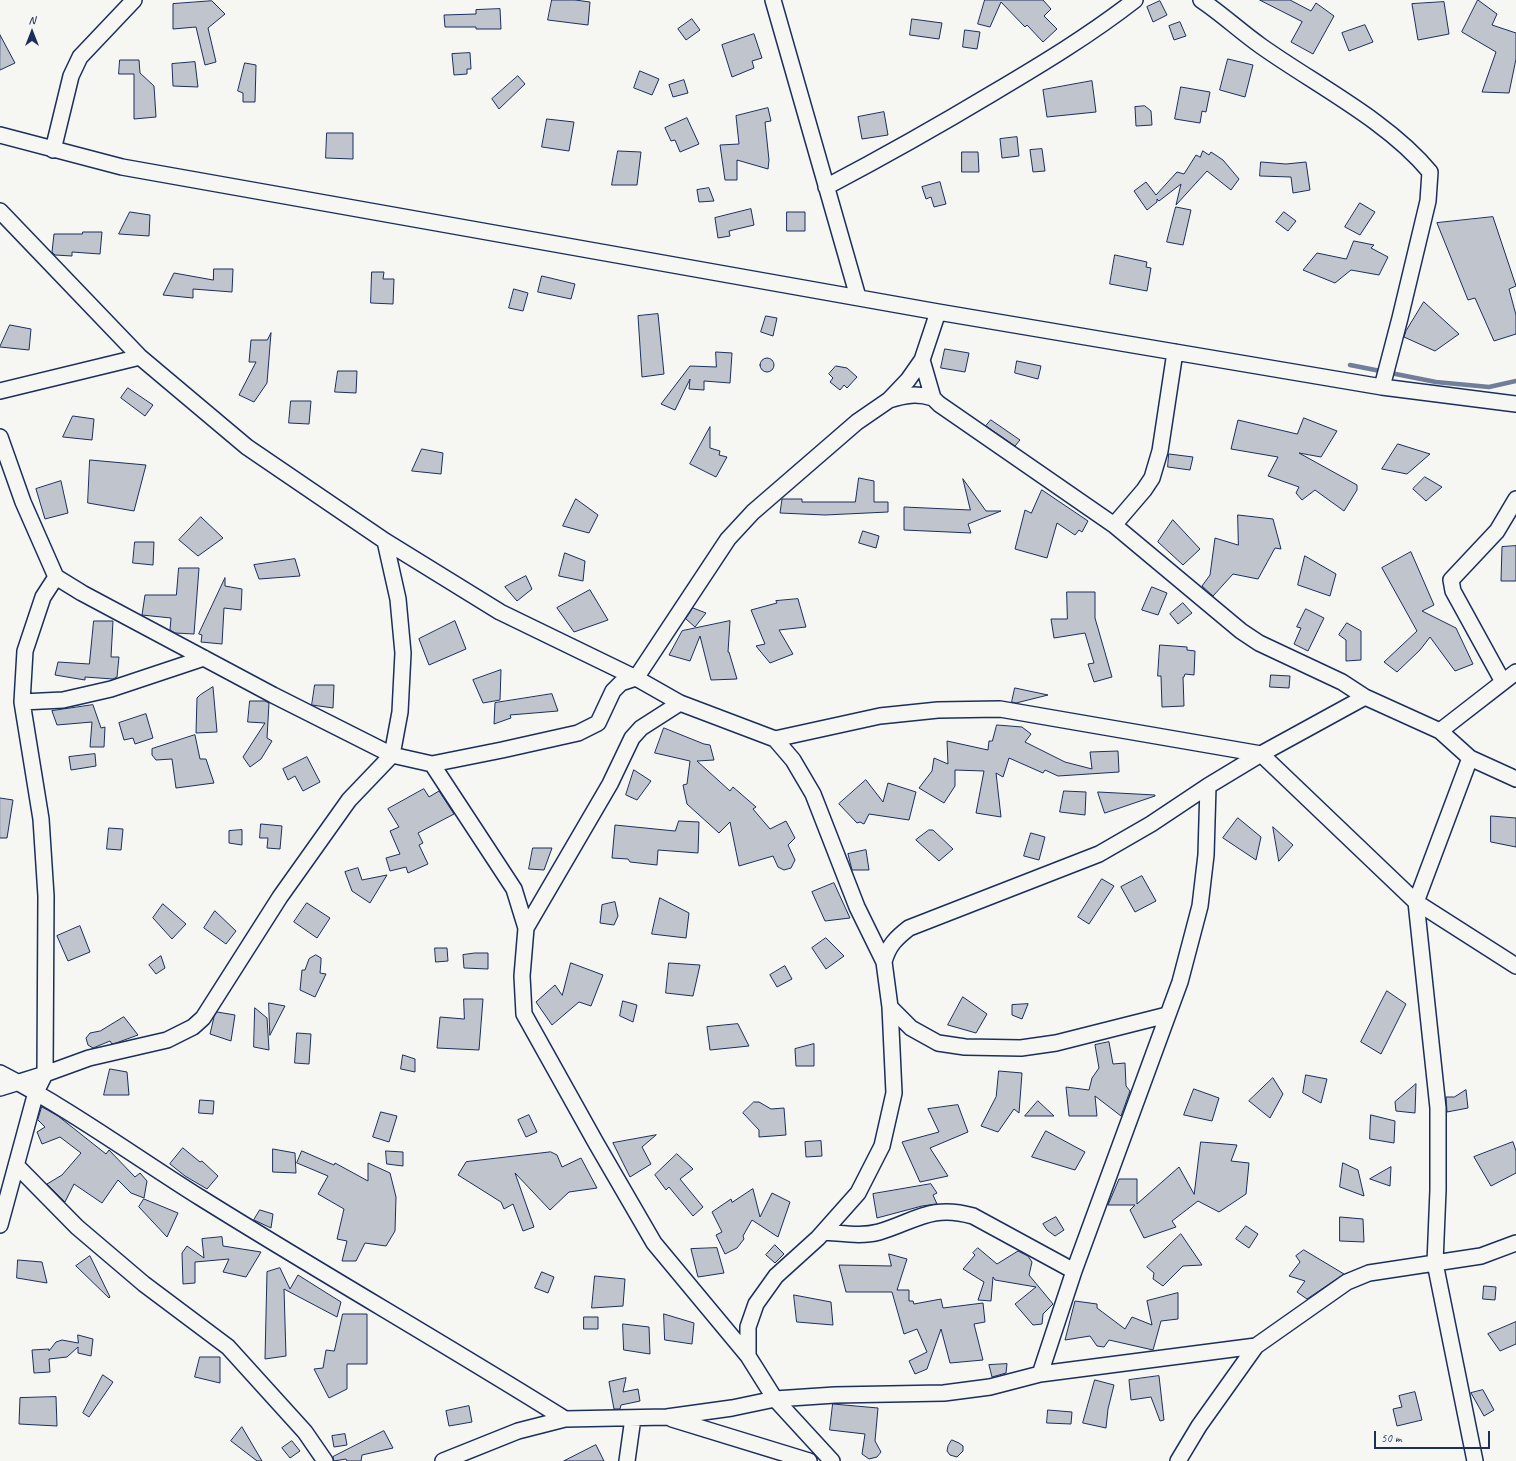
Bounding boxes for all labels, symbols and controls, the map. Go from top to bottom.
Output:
north arrow [12,12,52,52]
text: N [29,13,35,27]
scale bar [1376,1423,1492,1449]
text: 50 m [1381,1430,1401,1446]

